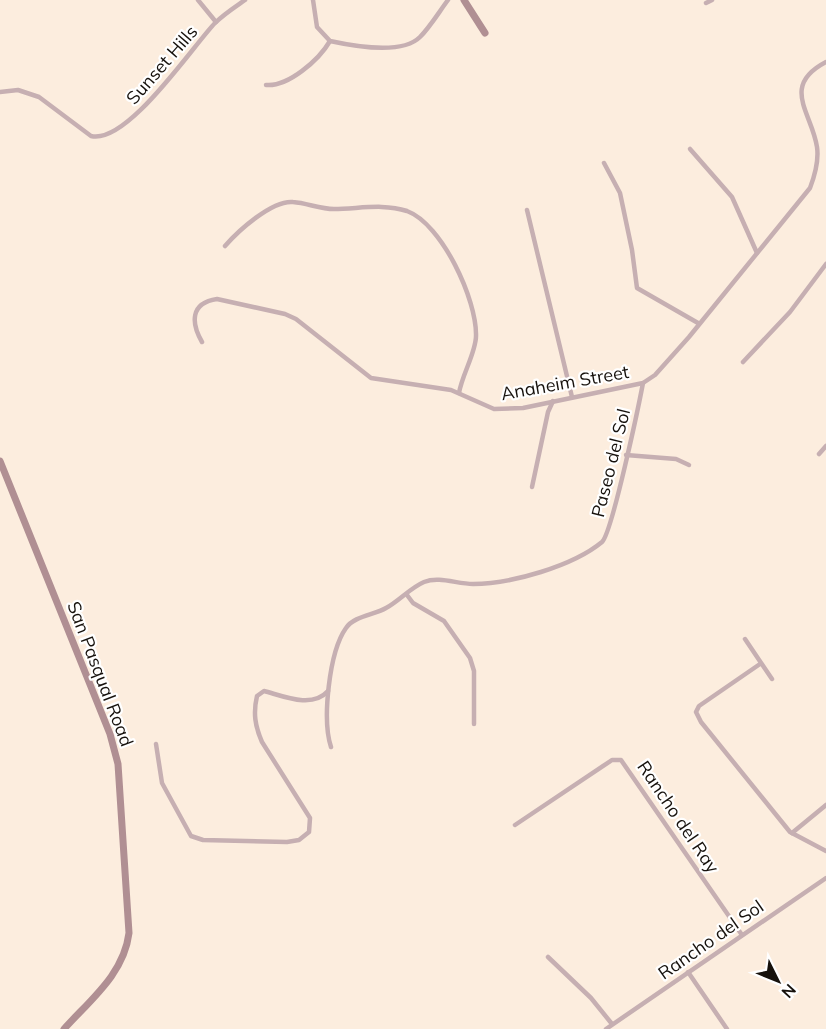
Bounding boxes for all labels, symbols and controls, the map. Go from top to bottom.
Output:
street label: Sunset Hills [121,20,202,109]
street label: Anaheim Street [499,360,631,405]
street label: Paseo del Sol [586,406,635,520]
street label: San Pasqual Road [62,598,139,750]
street label: Rancho del Ray [632,756,725,878]
street label: Rancho del Sol [654,895,768,984]
north arrow [748,951,808,1011]
text: N [778,980,800,1002]

